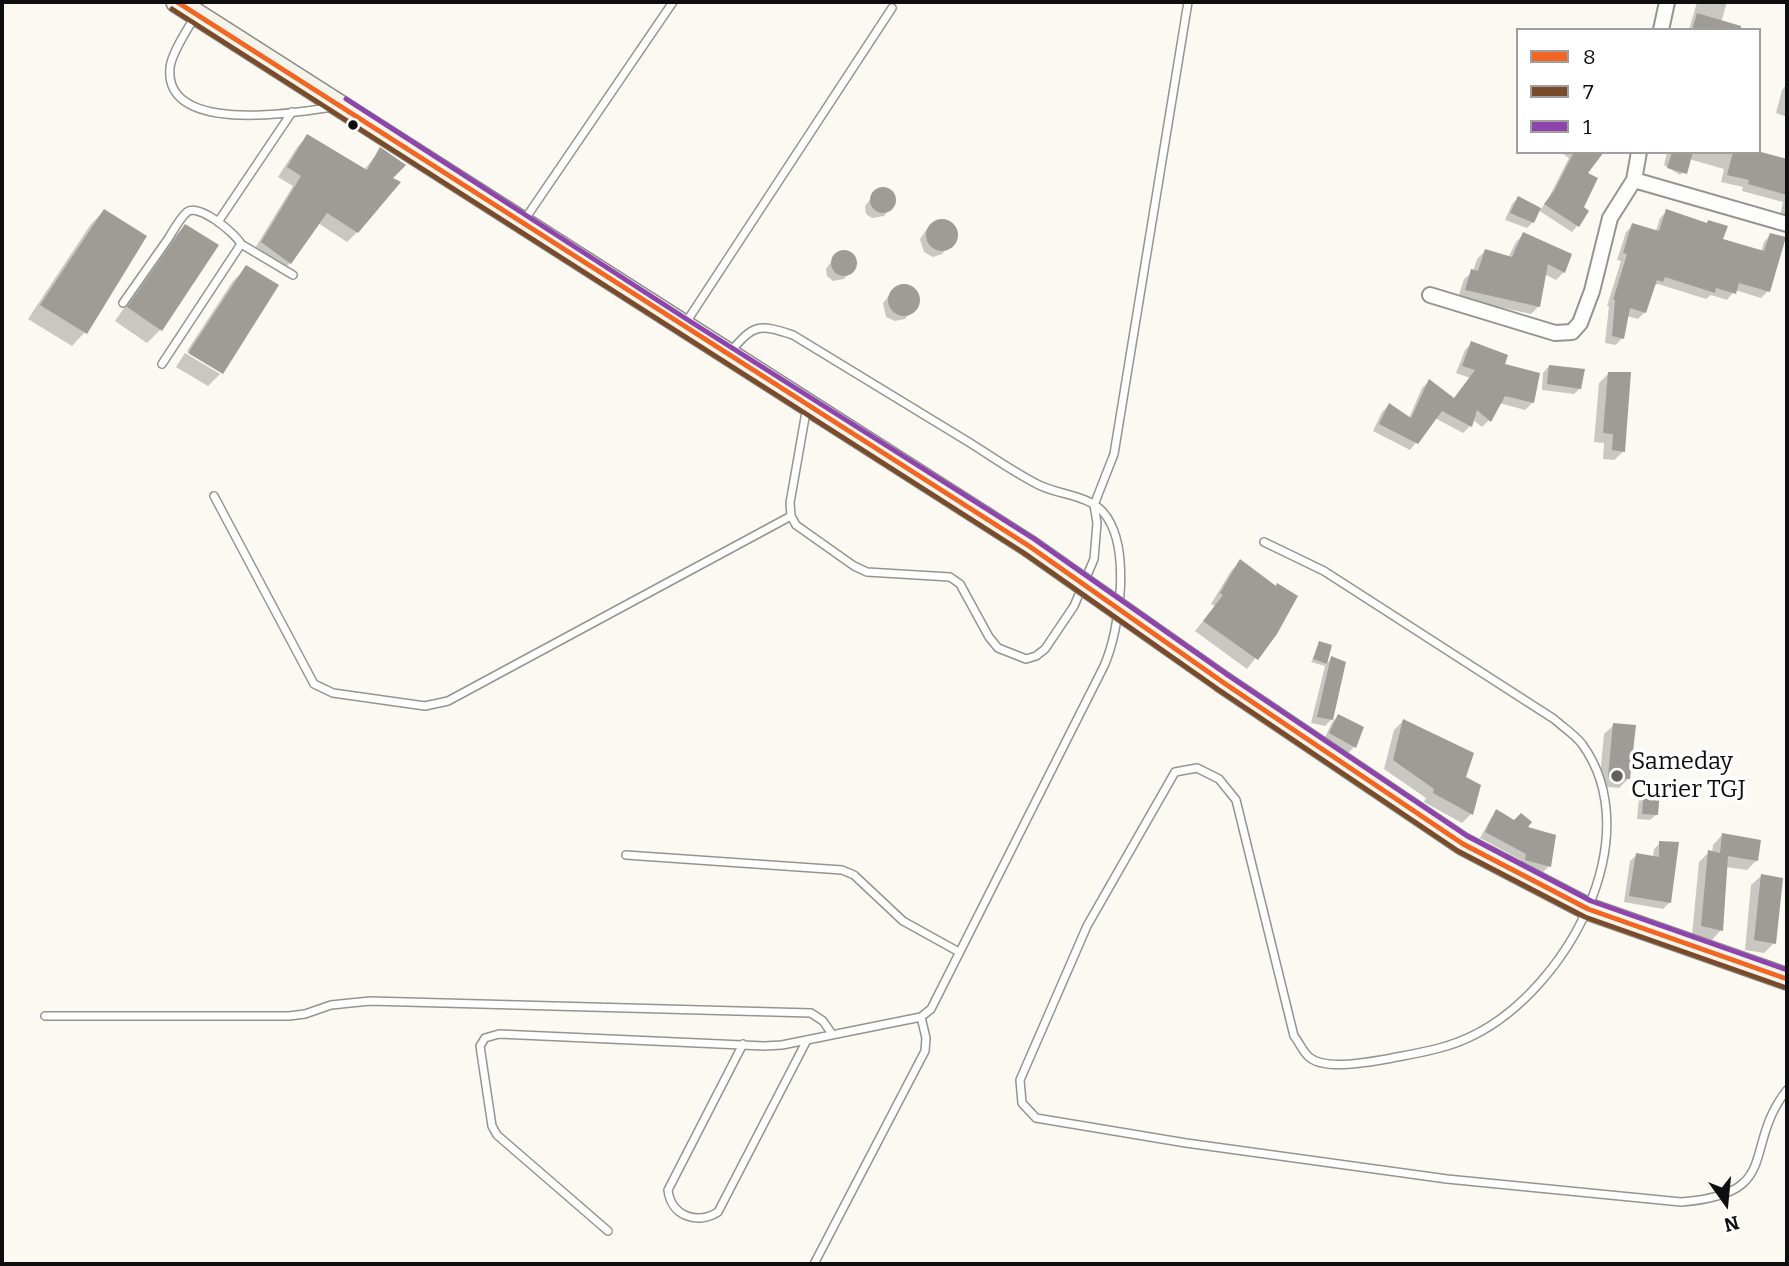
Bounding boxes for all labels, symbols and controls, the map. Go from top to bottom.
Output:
legend [1516,28,1761,154]
text: 8 [1583,44,1596,70]
text: 7 [1583,79,1594,105]
text: 1 [1583,114,1592,140]
unlabelled marker [346,118,360,132]
place label: Sameday Curier TGJ [1631,748,1746,804]
marker: Sameday Curier TGJ [1609,768,1625,784]
north arrow [1691,1168,1761,1238]
text: N [1722,1211,1742,1237]

